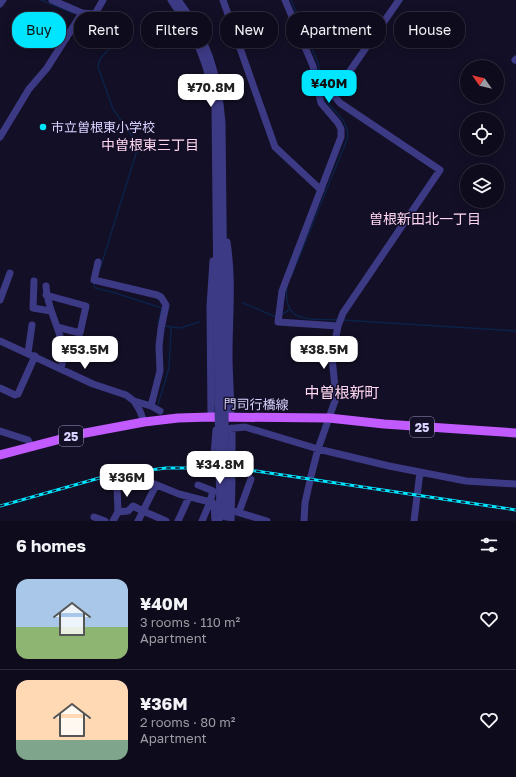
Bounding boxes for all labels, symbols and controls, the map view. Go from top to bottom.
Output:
chip: Buy [12,12,66,48]
chip: Rent [74,12,133,48]
chip: Filters [141,12,212,48]
chip: New [220,12,278,48]
chip: Apartment [286,12,386,48]
chip: House [394,12,465,48]
north arrow [460,60,504,104]
map controls [460,60,504,208]
pin: ¥40M [305,70,353,104]
pin: ¥70.8M [178,74,244,108]
text: ¥40M [311,75,347,91]
text: ¥70.8M [187,79,235,95]
button: locate [460,112,504,156]
place label: 市立曽根東小学校 [51,119,155,135]
marker: 市立曽根東小学校 [38,122,48,132]
district label: 中曽根東三丁目 [101,136,199,153]
button: layers [460,164,504,208]
district label: 曽根新田北一丁目 [369,210,481,227]
pin: ¥53.5M [52,336,118,370]
pin: ¥38.5M [291,336,357,370]
text: ¥53.5M [61,341,109,357]
text: ¥38.5M [300,341,348,357]
district label: 中曽根新町 [304,383,380,401]
street label: 門司行橋線 [223,395,289,413]
road number: 25 [410,417,434,437]
road number: 25 [59,426,83,446]
pin: ¥34.8M [187,451,253,485]
text: ¥34.8M [196,456,244,472]
pin: ¥36M [103,464,151,498]
text: ¥36M [109,469,145,485]
icon: filters [478,534,500,556]
text: 6 homes [16,535,86,556]
text: ¥40M [140,593,188,614]
icon: home [48,595,96,643]
icon: heart [478,608,500,630]
text: 3 rooms · 110 m² [140,614,240,630]
text: Apartment [140,630,207,646]
text: ¥36M [140,693,188,714]
icon: home [48,696,96,744]
icon: heart [478,709,500,731]
text: 2 rooms · 80 m² [140,714,236,730]
text: Apartment [140,730,207,746]

